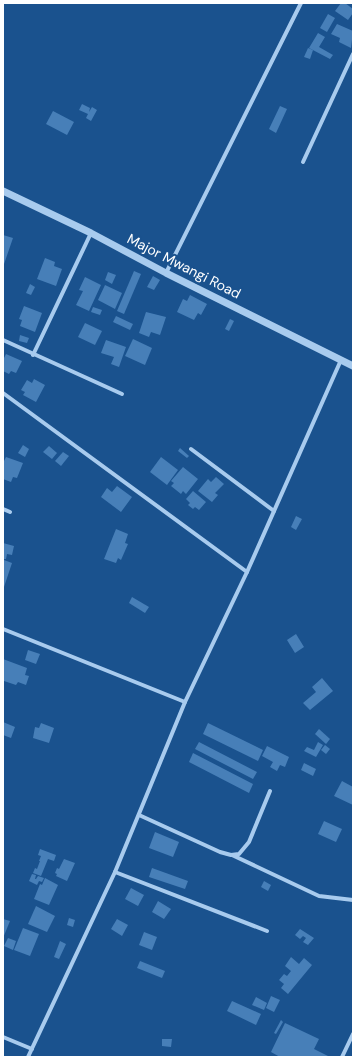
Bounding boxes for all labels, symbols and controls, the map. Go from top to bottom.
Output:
street label: Major Mwangi Road [124,230,244,302]

